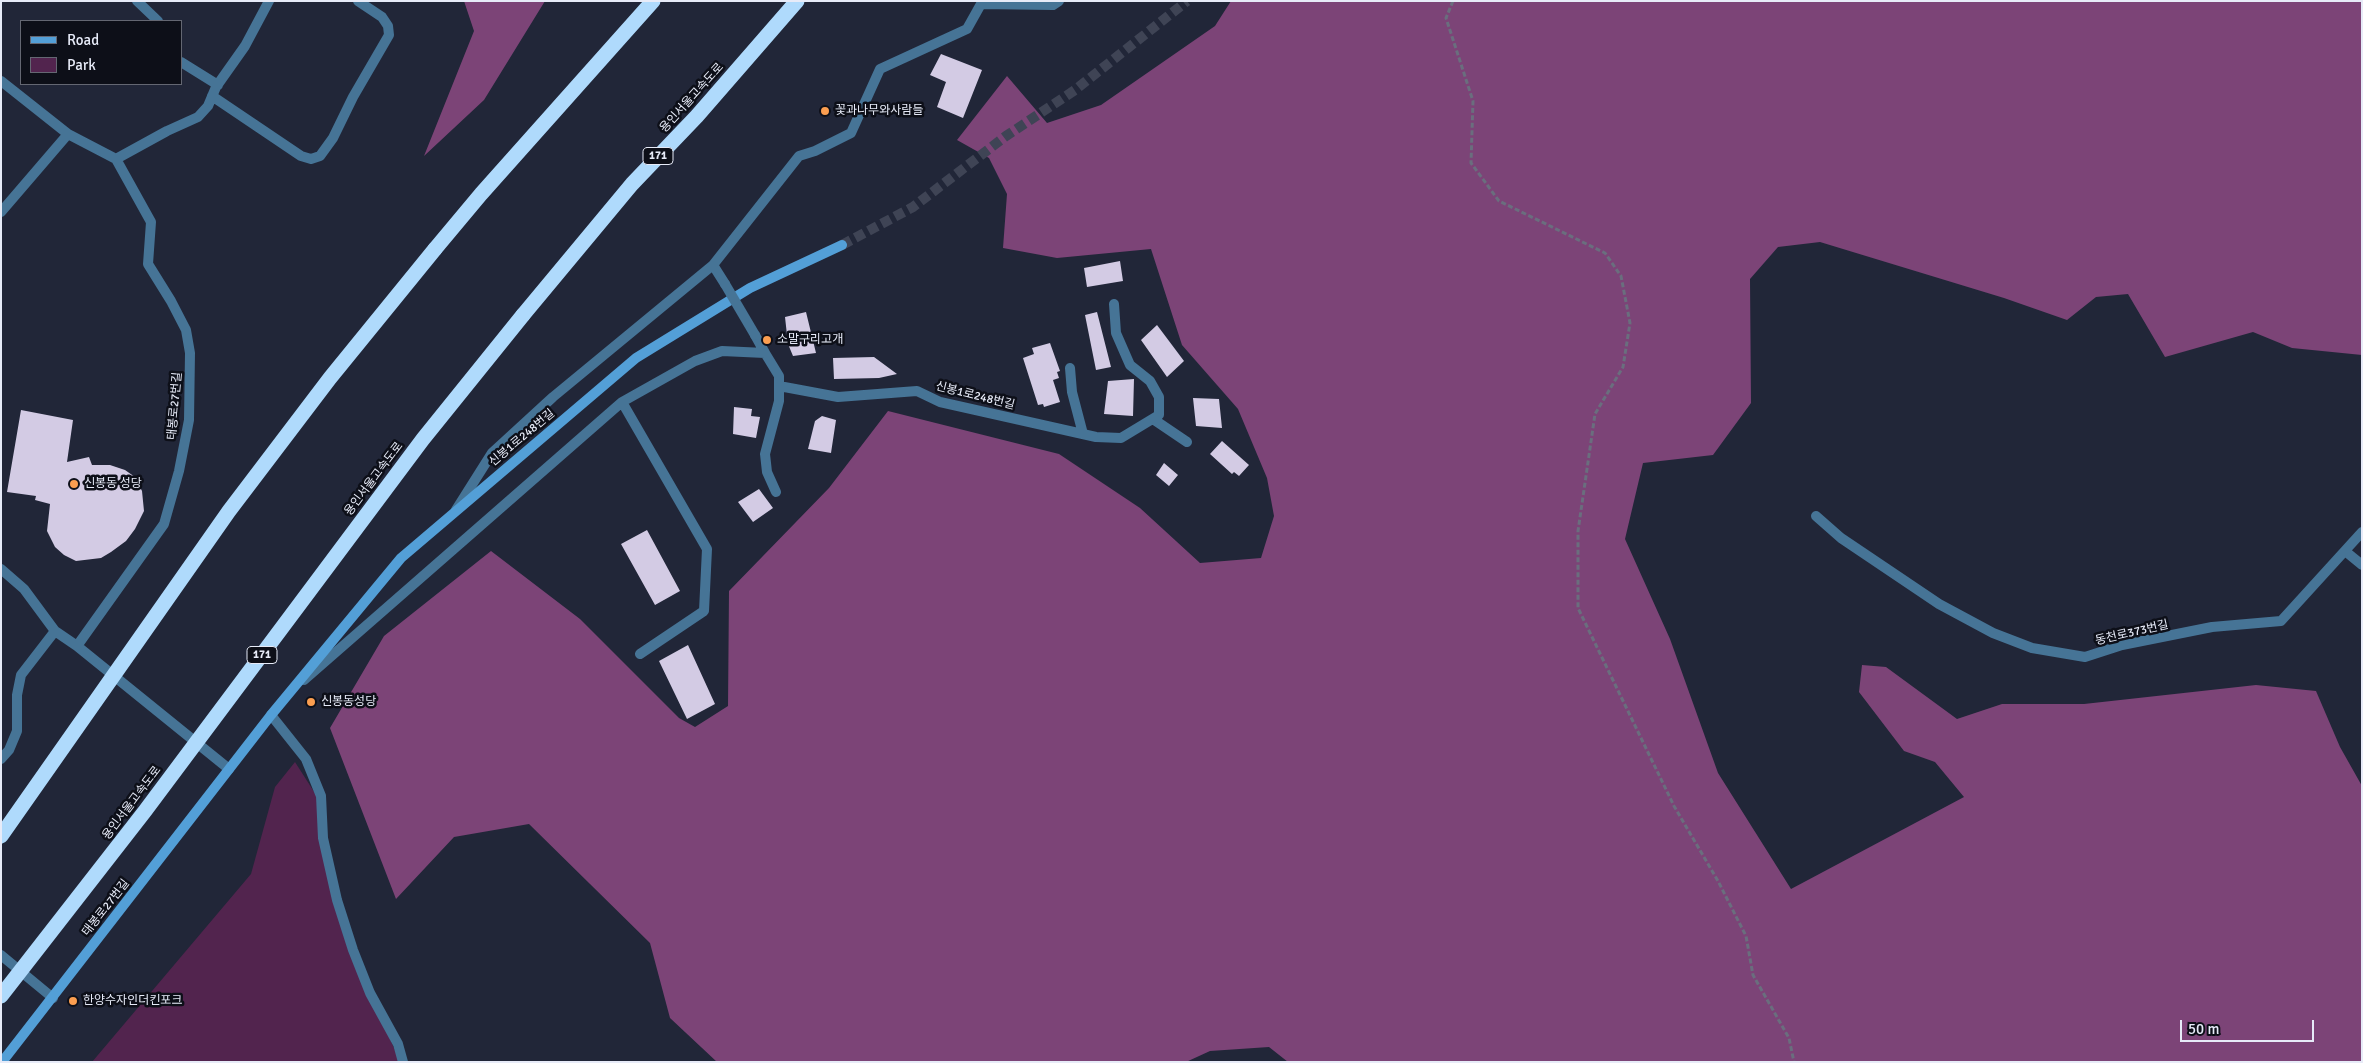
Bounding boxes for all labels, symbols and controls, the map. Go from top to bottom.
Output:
legend [20,20,182,85]
text: Road [67,31,99,49]
text: Park [67,56,96,74]
street label: 용인서울고속도로 [657,60,727,136]
place label: 꽃과나무와사람들 [835,104,923,118]
marker: 꽃과나무와사람들 [819,105,831,117]
road number: 171 [643,148,673,164]
place label: 소말구리고개 [777,333,843,347]
marker: 소말구리고개 [761,334,773,346]
street label: 태봉로27번길 [165,371,185,441]
street label: 신봉1로248번길 [934,379,1016,413]
street label: 신봉1로248번길 [486,406,558,470]
street label: 용인서울고속도로 [342,439,406,519]
place label: 신봉동 성당 [84,477,142,491]
marker: 신봉동 성당 [68,478,80,490]
street label: 동천로373번길 [2094,618,2170,648]
road number: 171 [247,646,277,664]
place label: 신봉동성당 [321,695,376,709]
marker: 신봉동성당 [305,696,317,708]
street label: 용인서울고속도로 [100,763,164,843]
street label: 태봉로27번길 [79,877,133,939]
place label: 한양수자인더킨포크 [83,994,182,1008]
marker: 한양수자인더킨포크 [67,995,79,1007]
scale bar [2183,1010,2317,1042]
text: 50 m [2188,1020,2219,1038]

